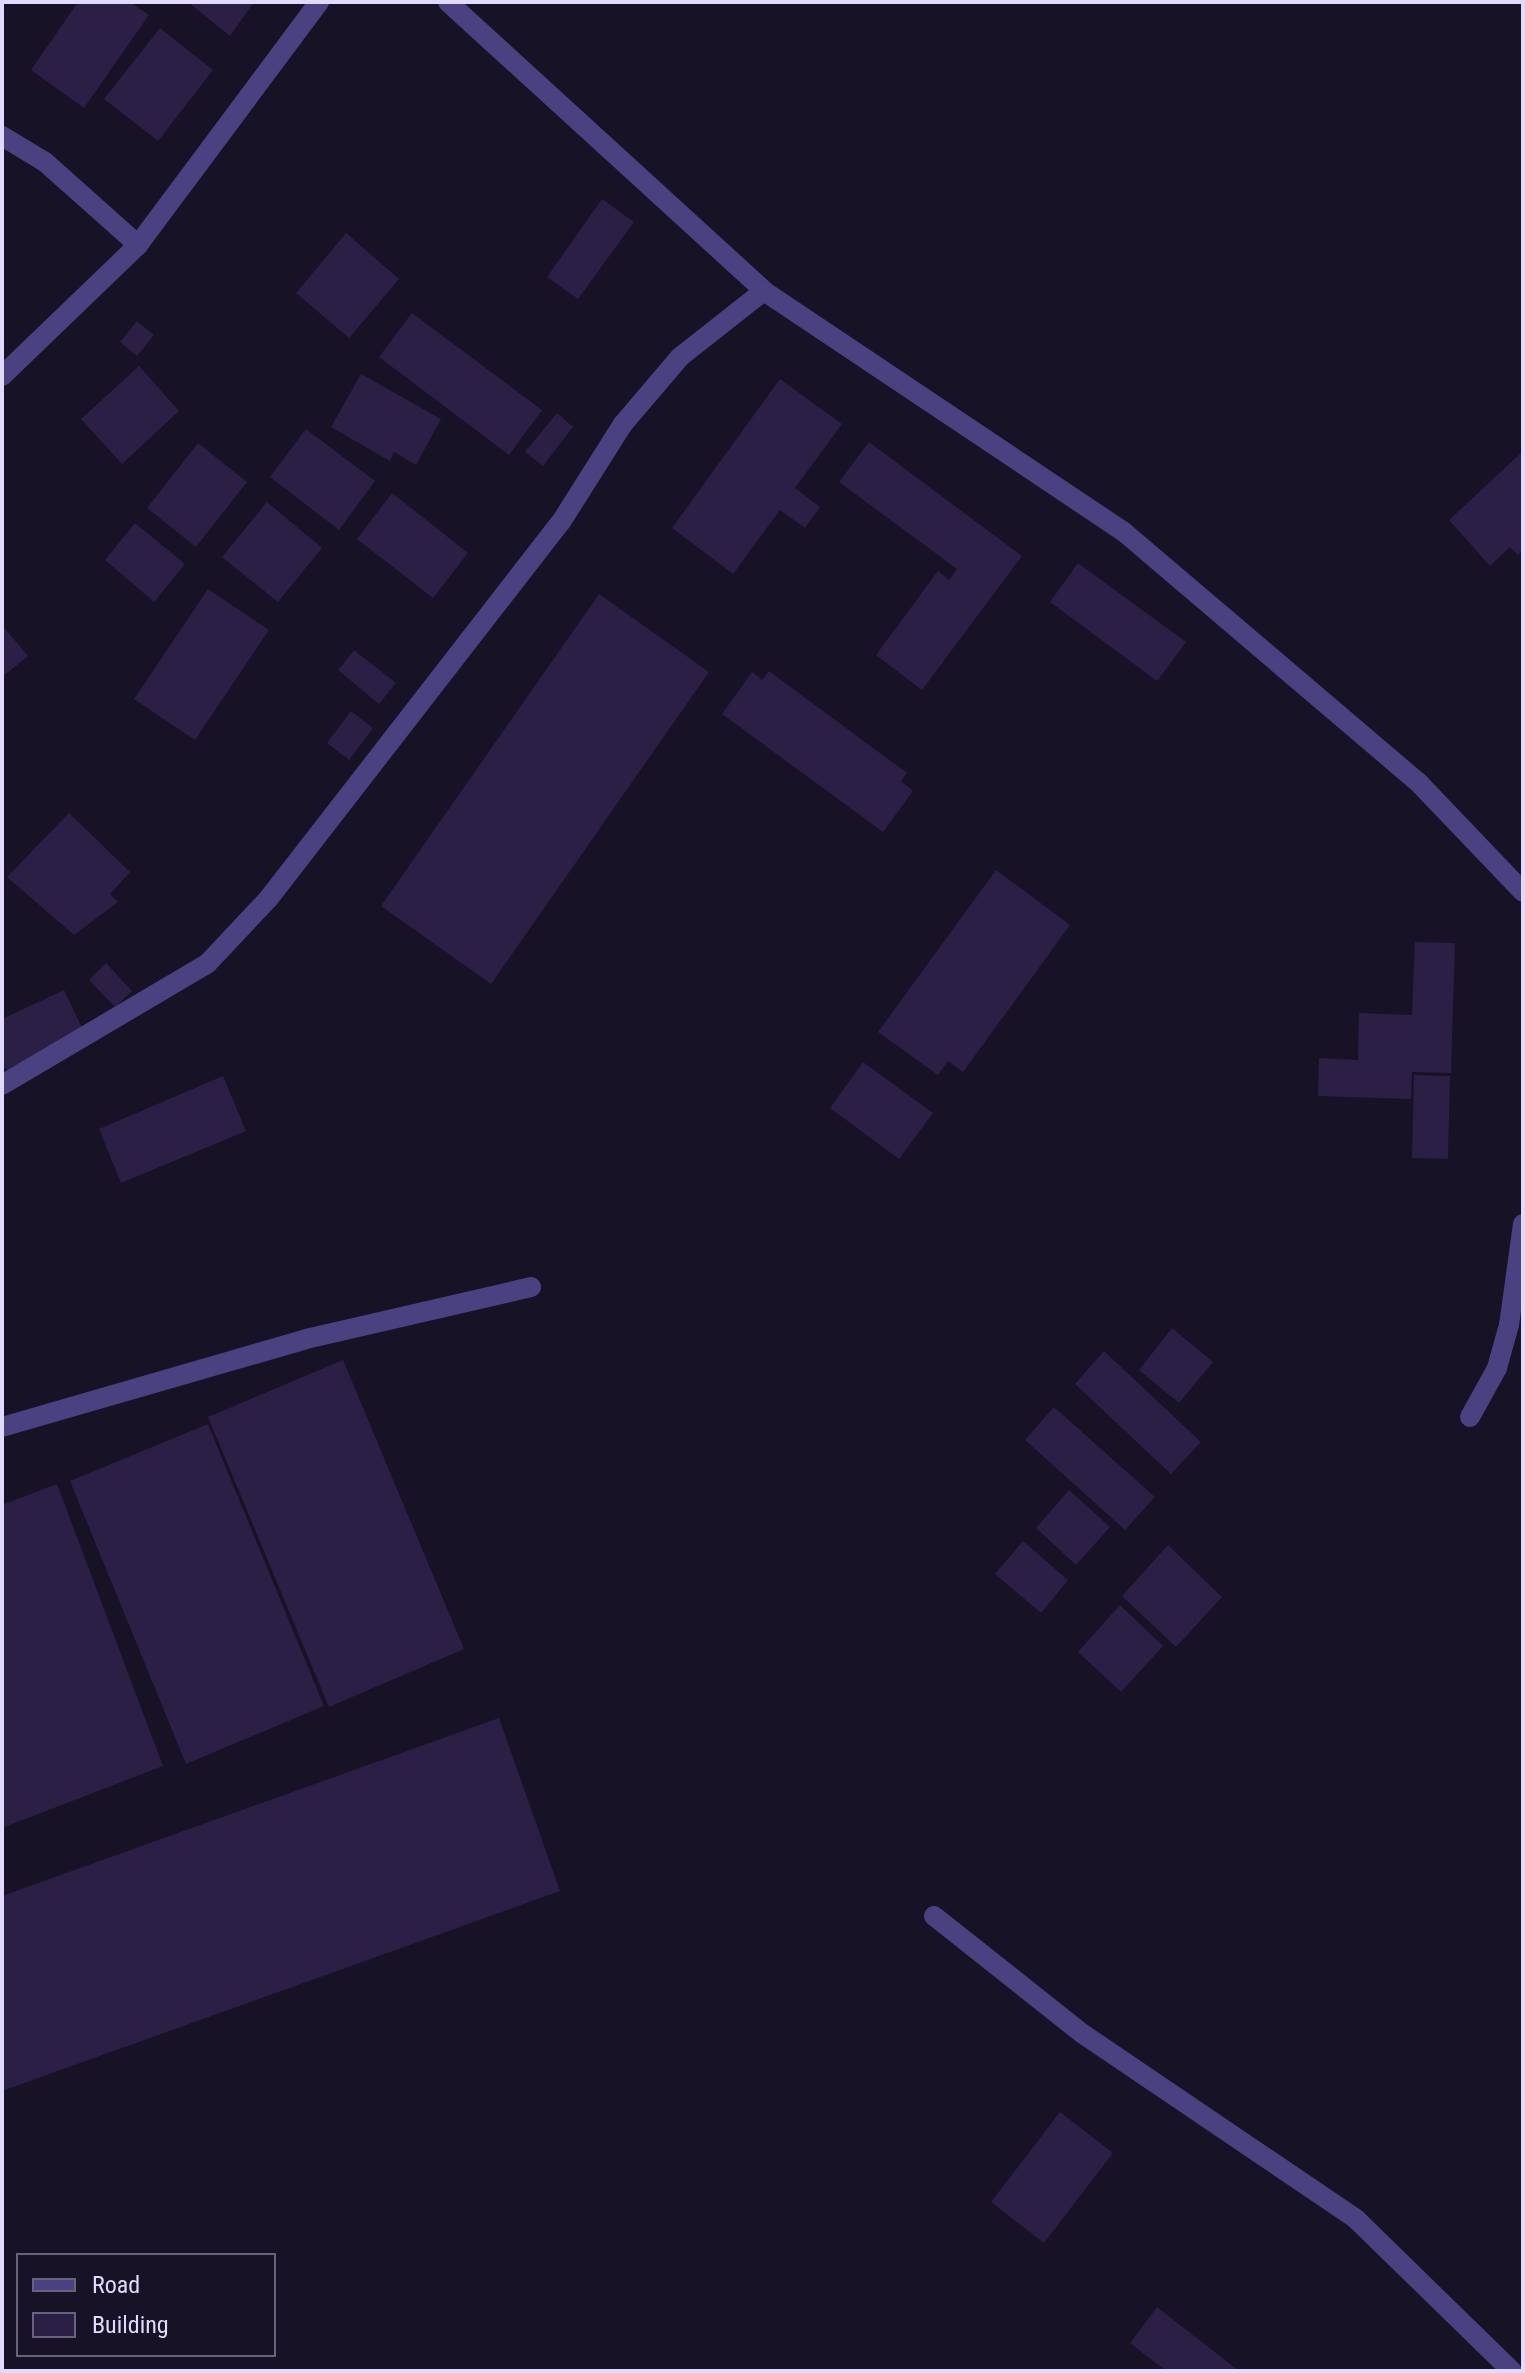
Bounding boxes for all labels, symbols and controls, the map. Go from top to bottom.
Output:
legend [16,2253,276,2357]
text: Road [92,2271,140,2299]
text: Building [92,2311,169,2339]

